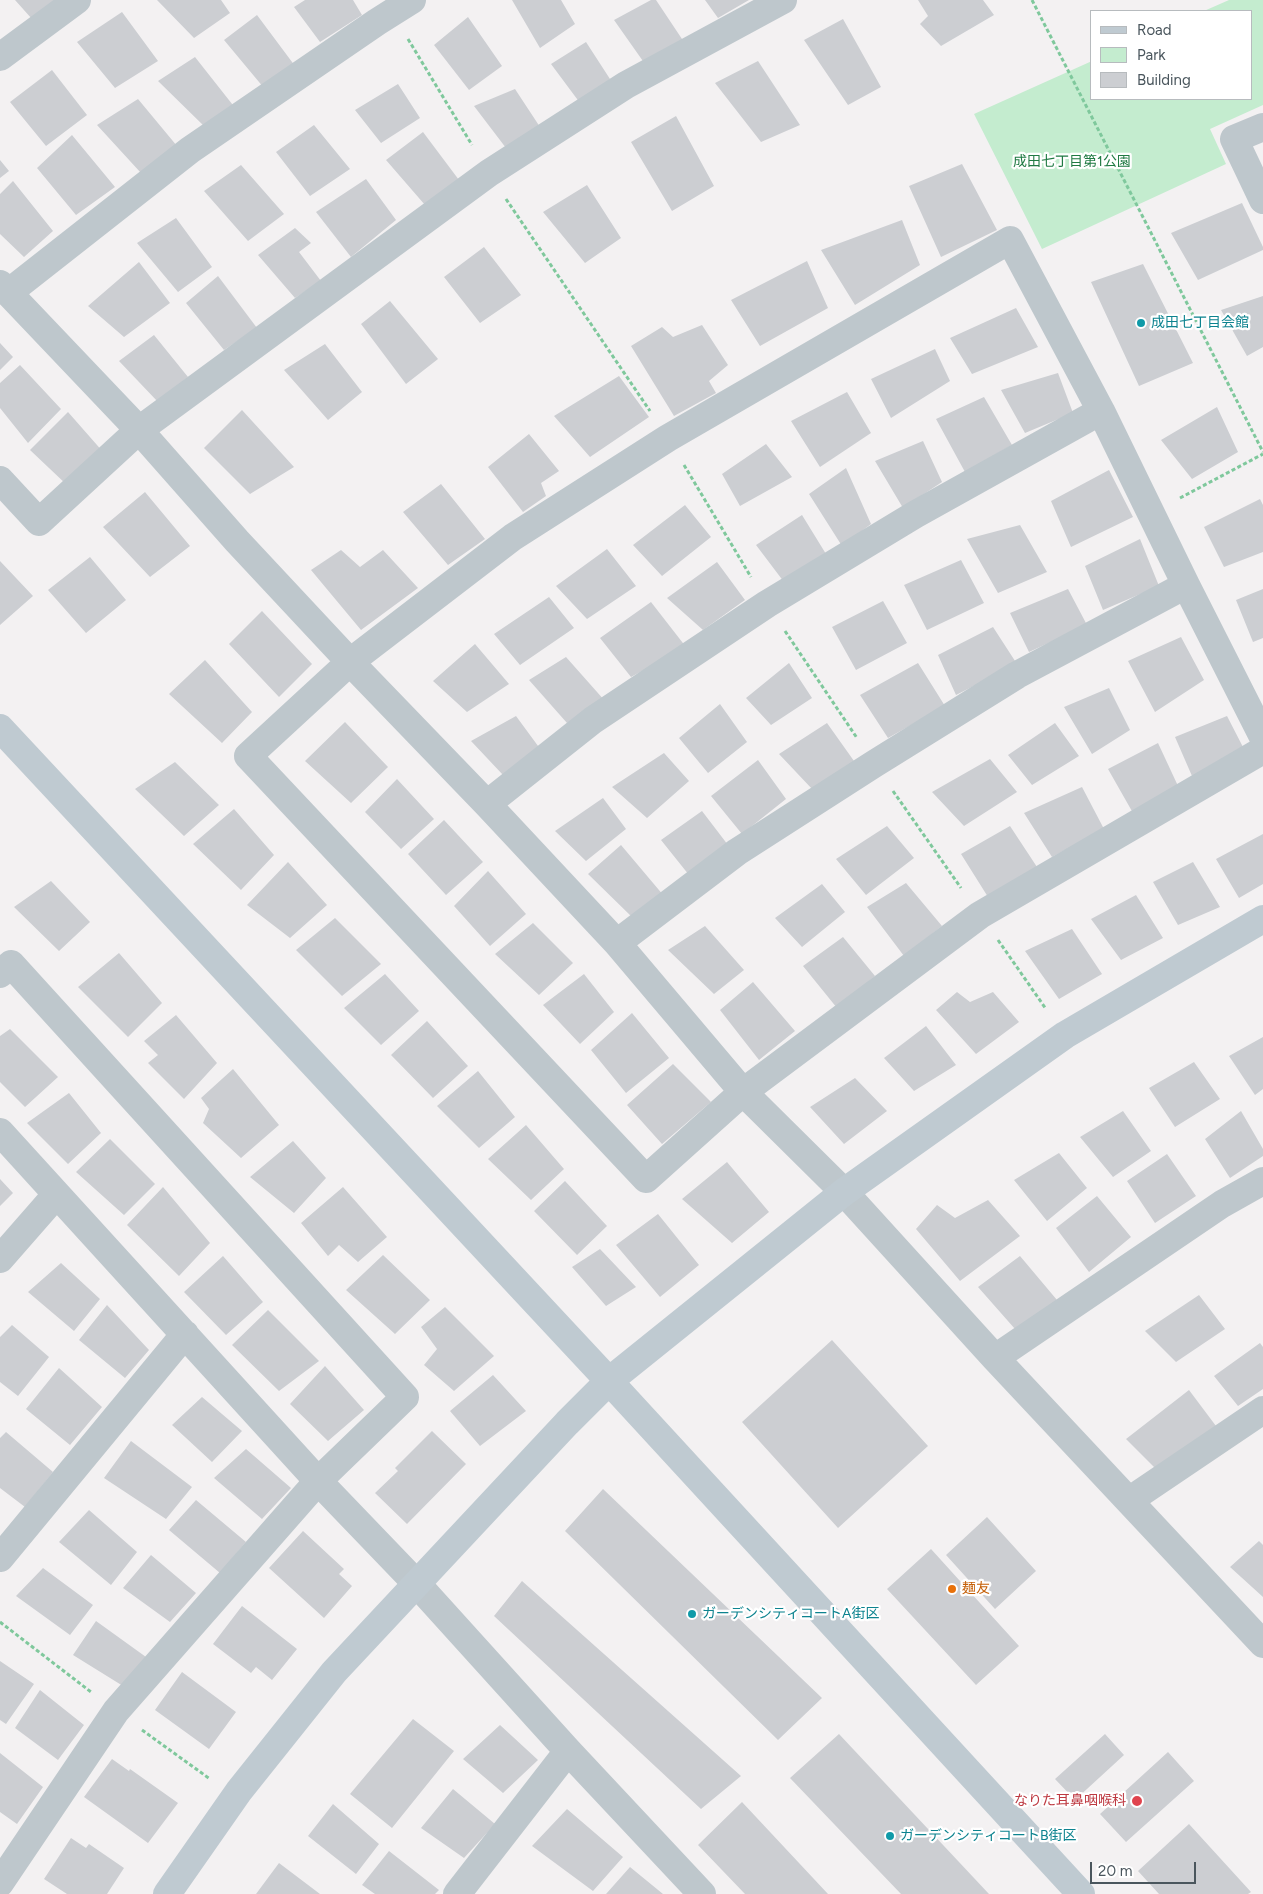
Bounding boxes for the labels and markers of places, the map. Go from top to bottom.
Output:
place label: 成田七丁目会館 [1151,315,1249,331]
marker: 成田七丁目会館 [1135,317,1147,329]
place label: 麺友 [962,1581,990,1597]
marker: 麺友 [946,1583,958,1595]
place label: ガーデンシティコートA街区 [702,1606,879,1622]
marker: ガーデンシティコートA街区 [686,1608,698,1620]
place label: なりた耳鼻咽喉科 [1014,1793,1126,1809]
marker: なりた耳鼻咽喉科 [1130,1794,1144,1808]
place label: ガーデンシティコートB街区 [900,1828,1077,1844]
marker: ガーデンシティコートB街区 [884,1830,896,1842]

